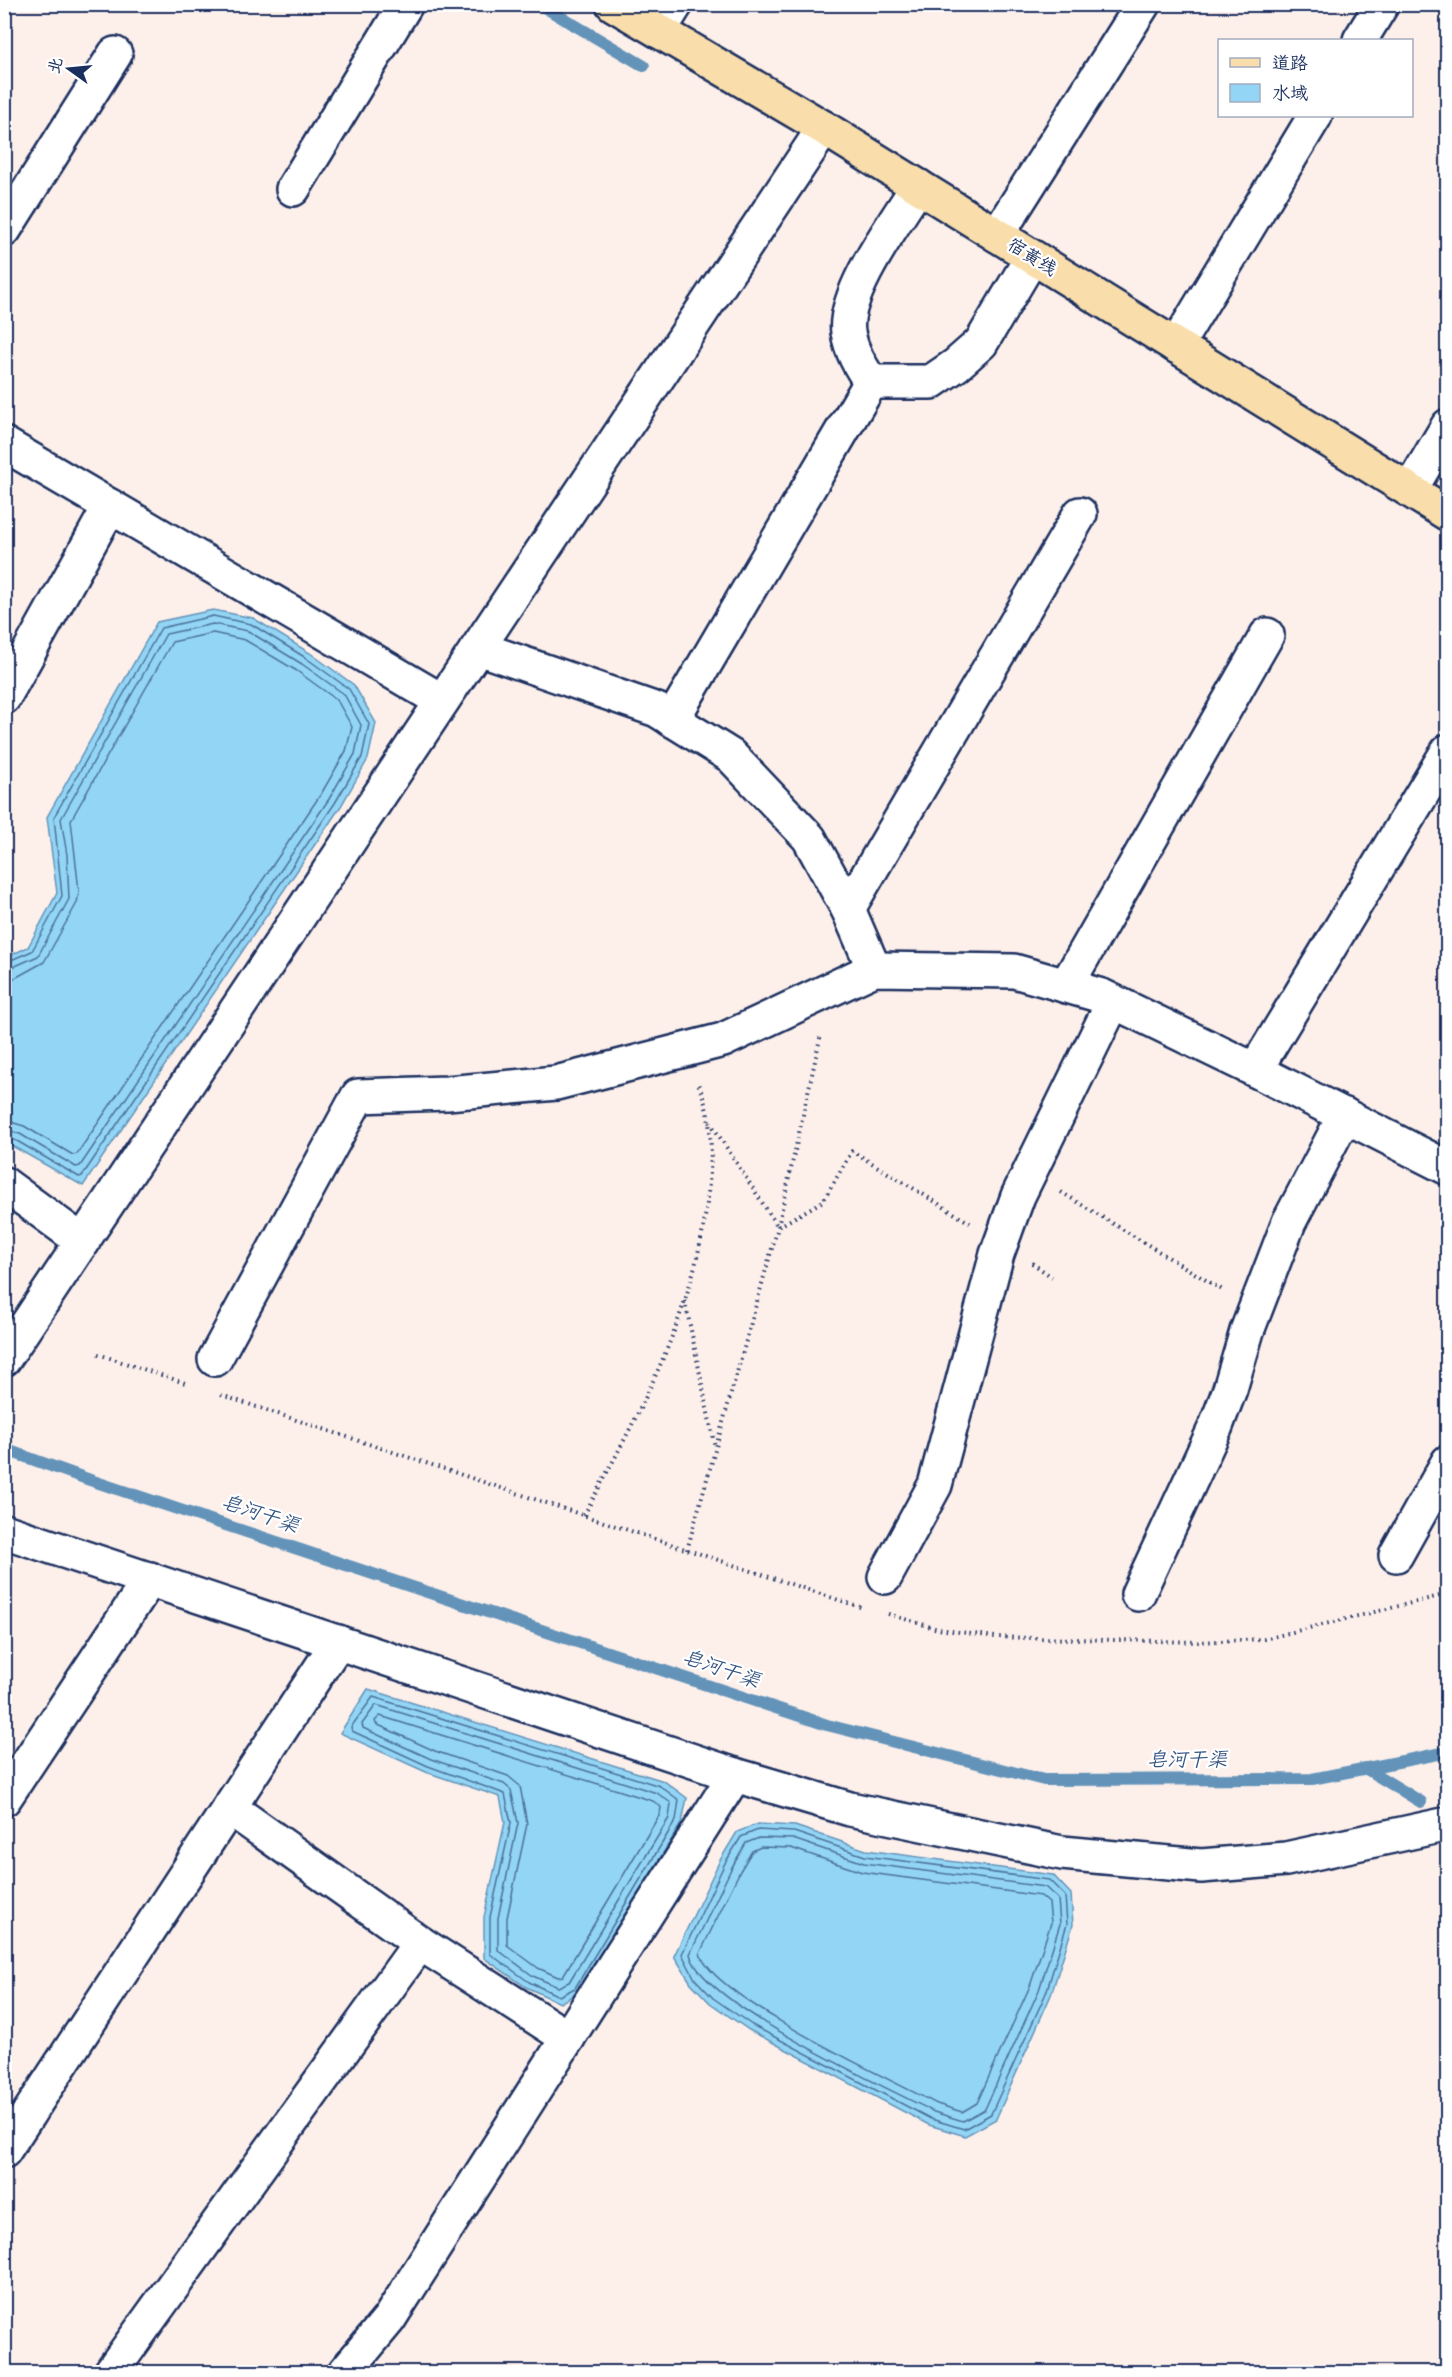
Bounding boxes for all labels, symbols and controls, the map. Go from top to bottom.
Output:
north arrow [39,39,99,99]
legend [1218,39,1413,117]
text: 道路 [1272,53,1308,74]
text: 北 [45,55,67,76]
text: 水域 [1272,83,1308,104]
street label: 宿黄线 [1004,234,1060,280]
water label: 皂河干渠 [218,1490,304,1539]
water label: 皂河干渠 [679,1645,765,1694]
water label: 皂河干渠 [1147,1748,1229,1772]

